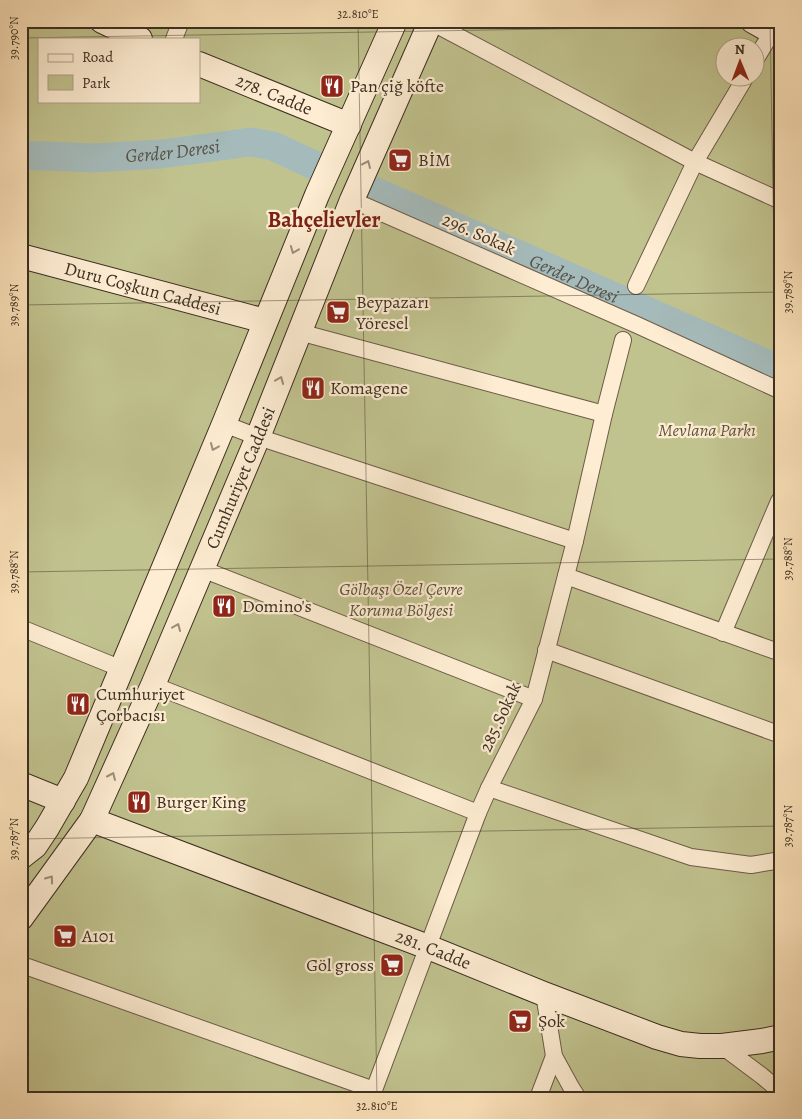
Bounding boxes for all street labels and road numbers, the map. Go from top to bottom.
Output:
street label: 278. Cadde [232,68,316,121]
street label: 296. Sokak [439,207,519,261]
street label: Duru Coşkun Caddesi [62,256,224,321]
street label: Cumhuriyet Caddesi [200,403,281,553]
street label: 285.Sokak [473,678,527,756]
street label: 281. Cadde [392,924,475,975]

